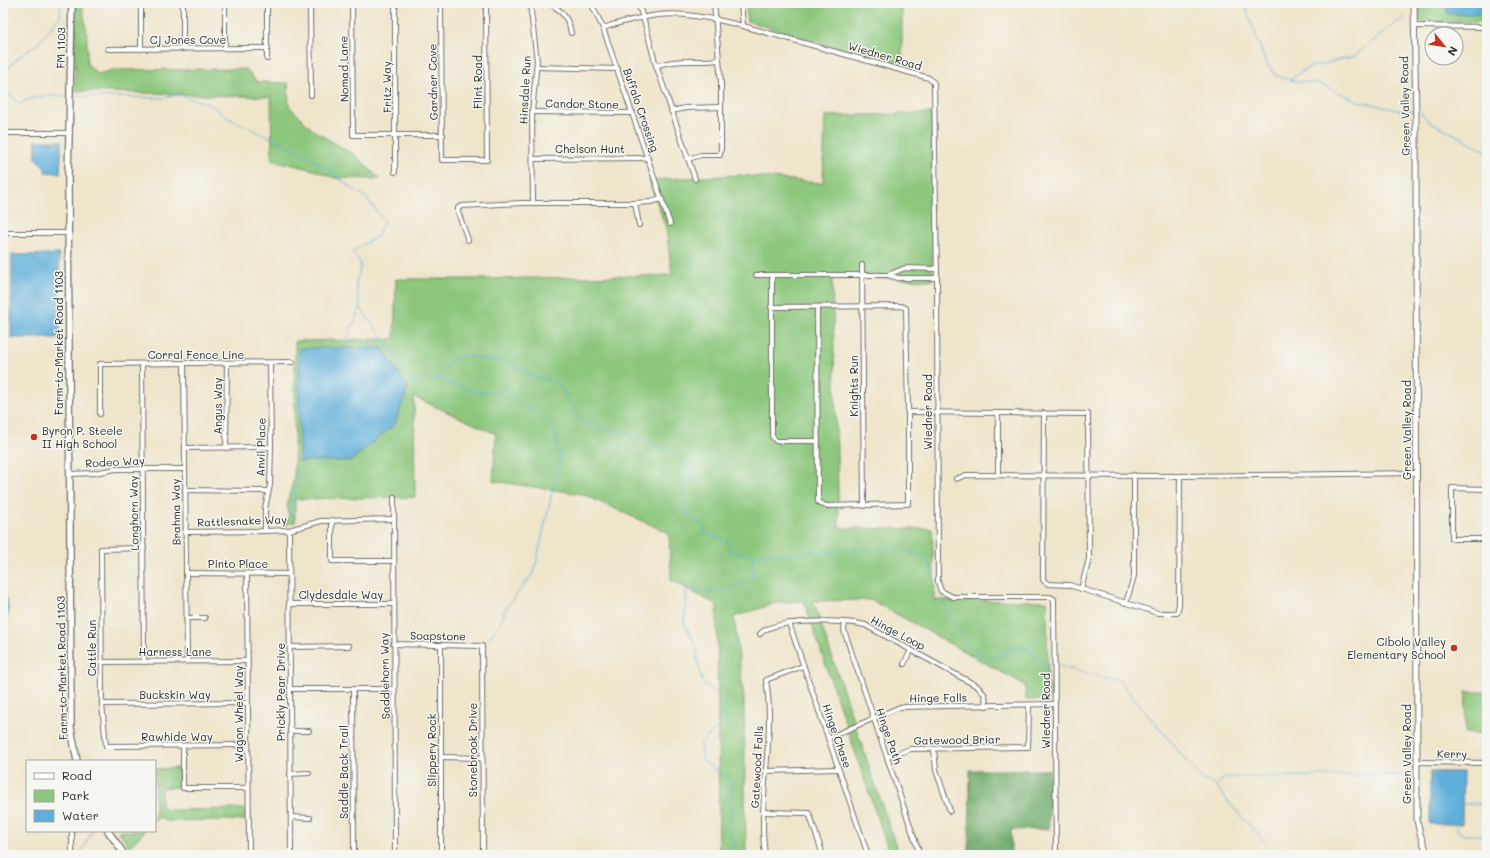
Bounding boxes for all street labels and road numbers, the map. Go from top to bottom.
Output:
street label: FM 1103 [53,27,68,69]
street label: Cj Jones Cove [150,32,226,47]
street label: Nomad Lane [335,36,352,102]
street label: Wiedner Road [846,38,924,73]
street label: Gardner Cove [424,43,441,120]
street label: Flint Road [470,55,485,109]
street label: Hinsdale Run [515,55,534,125]
street label: Green Valley Road [1396,56,1413,156]
street label: Fritz Way [379,61,394,113]
street label: Buffalo Crossing [620,66,663,154]
street label: Candor Stone [545,95,619,112]
street label: Chelson Hunt [555,141,625,156]
street label: Farm-to-Market Road 1103 [51,270,66,415]
street label: Corral Fence Line [148,347,244,362]
street label: Knights Run [846,355,861,417]
street label: Wiedner Road [920,374,935,450]
street label: Angus Way [210,377,225,435]
street label: Green Valley Road [1399,380,1414,480]
street label: Anvil Place [252,417,269,477]
street label: Rodeo Way [85,452,145,471]
street label: Longhorn Way [125,475,142,551]
street label: Brahma Way [167,478,184,546]
street label: Rattlesnake Way [197,511,287,530]
street label: Pinto Place [208,556,269,571]
street label: Clydesdale Way [299,587,384,602]
street label: Farm-to-Market Road 1103 [53,595,70,740]
street label: Hinge Loop [868,612,928,653]
street label: Cattle Run [84,620,99,676]
street label: Soapstone [410,628,466,643]
street label: Saddlehorn Way [376,632,393,719]
street label: Prickly Pear Drive [273,643,288,741]
street label: Harness Lane [139,644,212,659]
street label: Wagon Wheel Way [231,665,246,763]
street label: Wiedner Road [1038,673,1053,749]
street label: Buckskin Way [139,687,211,702]
street label: Hinge Falls [909,689,967,706]
street label: Hinge Chase [819,702,856,770]
street label: Stonebrook Drive [465,703,480,797]
street label: Green Valley Road [1399,704,1414,804]
street label: Hinge Path [873,706,906,766]
street label: Slippery Rock [424,713,439,787]
street label: Saddle Back Trail [336,725,351,819]
street label: Gatewood Falls [747,725,766,809]
street label: Rawhide Way [141,729,213,744]
street label: Gatewood Briar [913,731,1001,748]
street label: Kerry [1437,746,1468,761]

